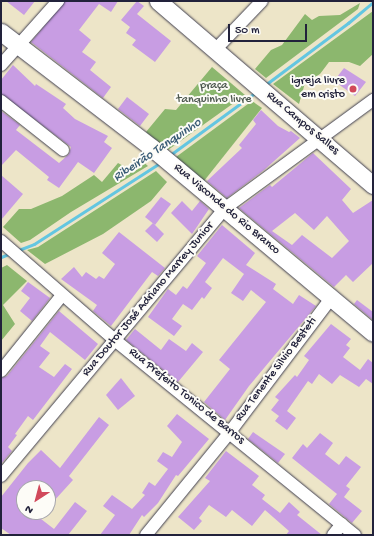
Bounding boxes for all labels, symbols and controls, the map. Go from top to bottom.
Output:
scale bar [230,16,309,42]
text: 50 m [235,24,260,38]
place label: igreja livre em cristo [291,75,345,103]
park label: praça tanquinho livre [177,80,251,108]
marker: igreja livre em cristo [348,84,358,94]
street label: Rua Campos Salles [263,89,341,159]
water label: Ribeirão Tanquinho [111,116,205,186]
street label: Rua Visconde do Rio Branco [170,161,282,259]
street label: Rua Doutor José Adriano Marrey Junior [80,220,218,380]
street label: Rua Tenente Silvio Besteti [233,315,321,425]
street label: Rua Prefeito Tonico de Barros [125,346,247,448]
north arrow [16,480,56,520]
text: N [23,502,36,516]

